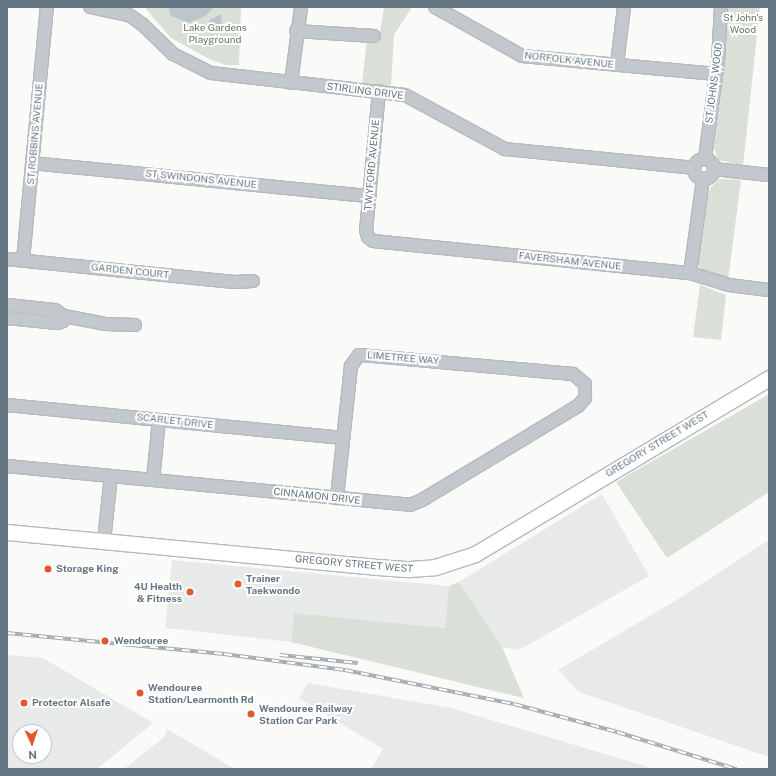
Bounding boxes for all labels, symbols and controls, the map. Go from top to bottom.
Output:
park label: St John's Wood [723,11,763,34]
park label: Lake Gardens Playground [183,21,247,44]
street label: ST JOHNS WOOD [703,42,725,124]
street label: NORFOLK AVENUE [524,49,614,71]
street label: STIRLING DRIVE [326,80,404,102]
street label: ST ROBBINS AVENUE [25,83,45,185]
street label: TWYFORD AVENUE [362,119,382,211]
street label: ST SWINDONS AVENUE [145,167,257,191]
street label: FAVERSHAM AVENUE [518,250,622,272]
street label: GARDEN COURT [91,261,169,281]
street label: LIMETREE WAY [366,349,440,367]
street label: GREGORY STREET WEST [603,408,711,480]
street label: SCARLET DRIVE [136,411,214,431]
street label: CINNAMON DRIVE [273,485,361,507]
street label: GREGORY STREET WEST [294,553,414,575]
place label: Storage King [56,563,118,575]
marker: Storage King [43,564,53,574]
place label: Trainer Taekwondo [246,572,300,596]
marker: Trainer Taekwondo [233,579,243,589]
place label: 4U Health & Fitness [134,580,182,604]
marker: 4U Health & Fitness [185,587,195,597]
marker: Wendouree [99,635,111,647]
place label: Wendouree [114,635,168,647]
place label: Wendouree Station/Learmonth Rd [148,681,254,704]
marker: Wendouree Station/Learmonth Rd [135,688,145,698]
place label: Protector Alsafe [32,697,110,709]
marker: Protector Alsafe [19,698,29,708]
place label: Wendouree Railway Station Car Park [259,702,353,726]
marker: Wendouree Railway Station Car Park [246,709,256,719]
north arrow [12,724,52,764]
text: N [28,749,37,761]

